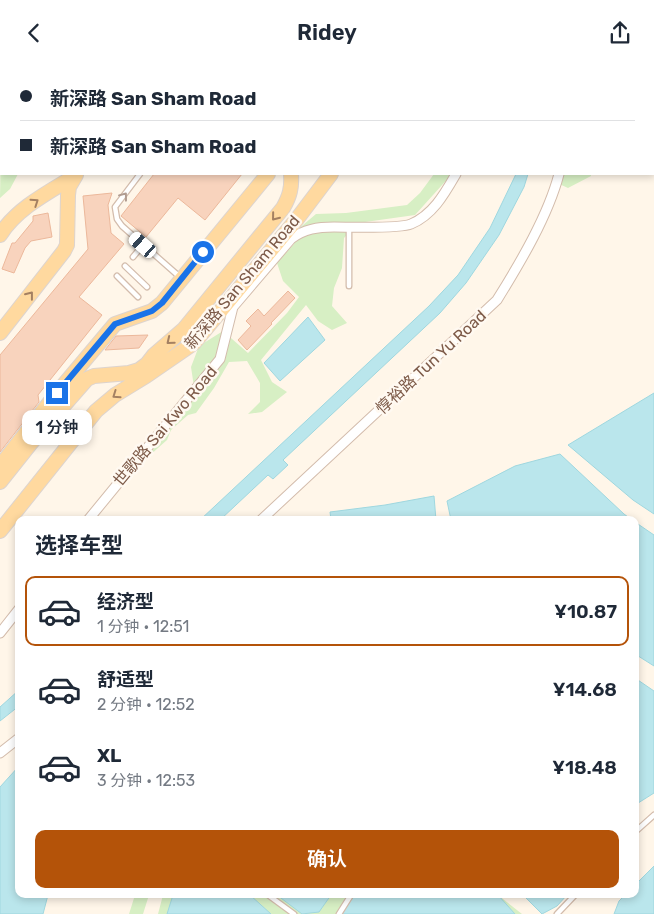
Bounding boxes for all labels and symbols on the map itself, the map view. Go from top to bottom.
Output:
one-way arrow [118,193,126,202]
one-way arrow [29,199,38,208]
street label: 新深路 San Sham Road [180,211,304,353]
one-way arrow [271,212,280,221]
car [126,229,159,261]
route start [192,241,214,263]
one-way arrow [25,292,33,301]
street label: 惇裕路 Tun Yu Road [372,306,490,418]
one-way arrow [167,336,176,344]
street label: 世歌路 Sai Kwo Road [109,362,221,490]
route end [46,382,68,404]
one-way arrow [113,389,122,398]
callout: 1 分钟 [22,411,92,445]

